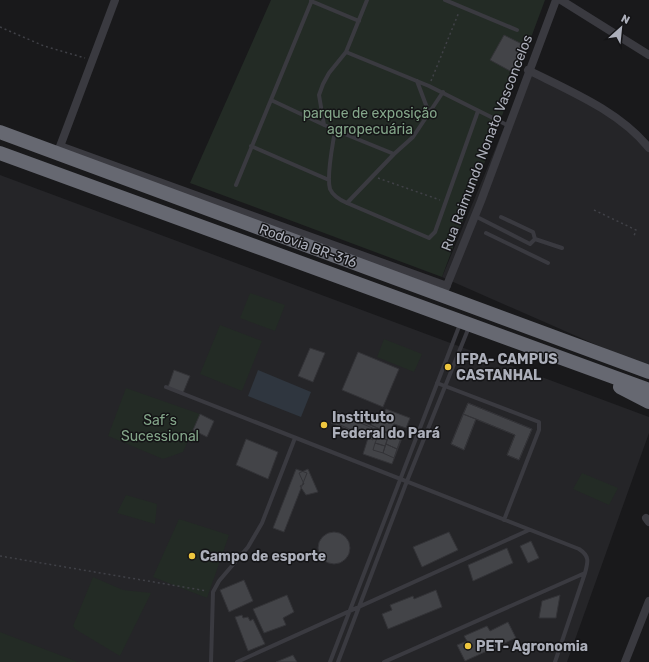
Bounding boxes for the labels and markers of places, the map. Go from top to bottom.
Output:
place label: IFPA- CAMPUS CASTANHAL [456,351,558,384]
marker: IFPA- CAMPUS CASTANHAL [443,362,453,372]
place label: Instituto Federal do Pará [332,409,440,442]
marker: Instituto Federal do Pará [319,420,329,430]
place label: Campo de esporte [200,548,326,565]
marker: Campo de esporte [187,551,197,561]
place label: PET- Agronomia [476,638,588,655]
marker: PET- Agronomia [463,641,473,651]

